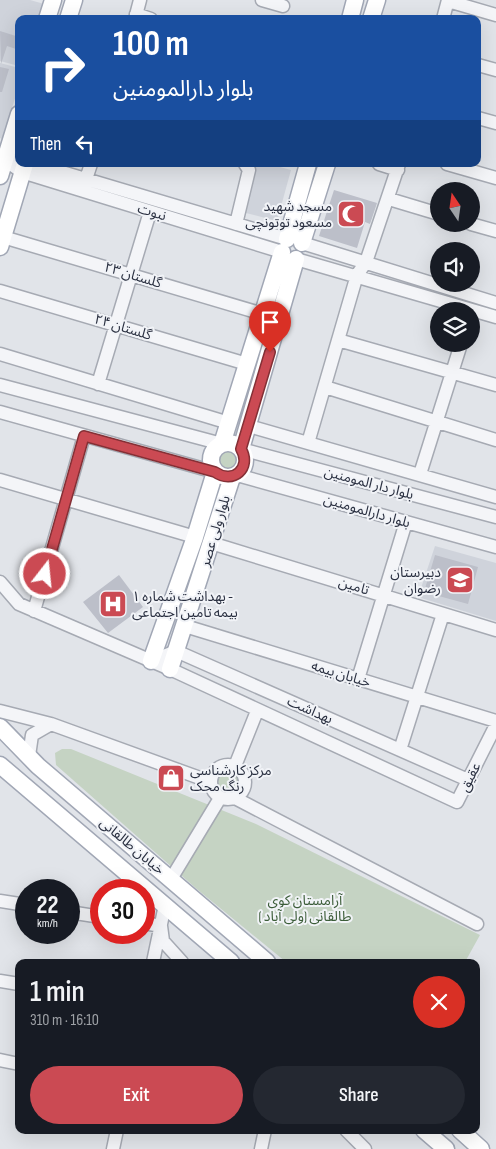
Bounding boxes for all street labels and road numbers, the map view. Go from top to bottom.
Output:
street label: نبوت [136,200,169,224]
street label: گلستان ۲۳ [102,258,164,292]
street label: گلستان ۲۴ [92,310,154,344]
street label: بلوار دار المومنین [322,463,416,503]
street label: بلوار دارالمومنین [322,491,412,532]
street label: بلوار ولی عصر [196,493,234,570]
street label: تامین [337,573,371,599]
street label: خیابان بیمه [309,657,373,691]
street label: بهداشت [285,692,336,728]
street label: عقیق [455,760,485,795]
street label: خیابان طالقانی [96,814,168,878]

